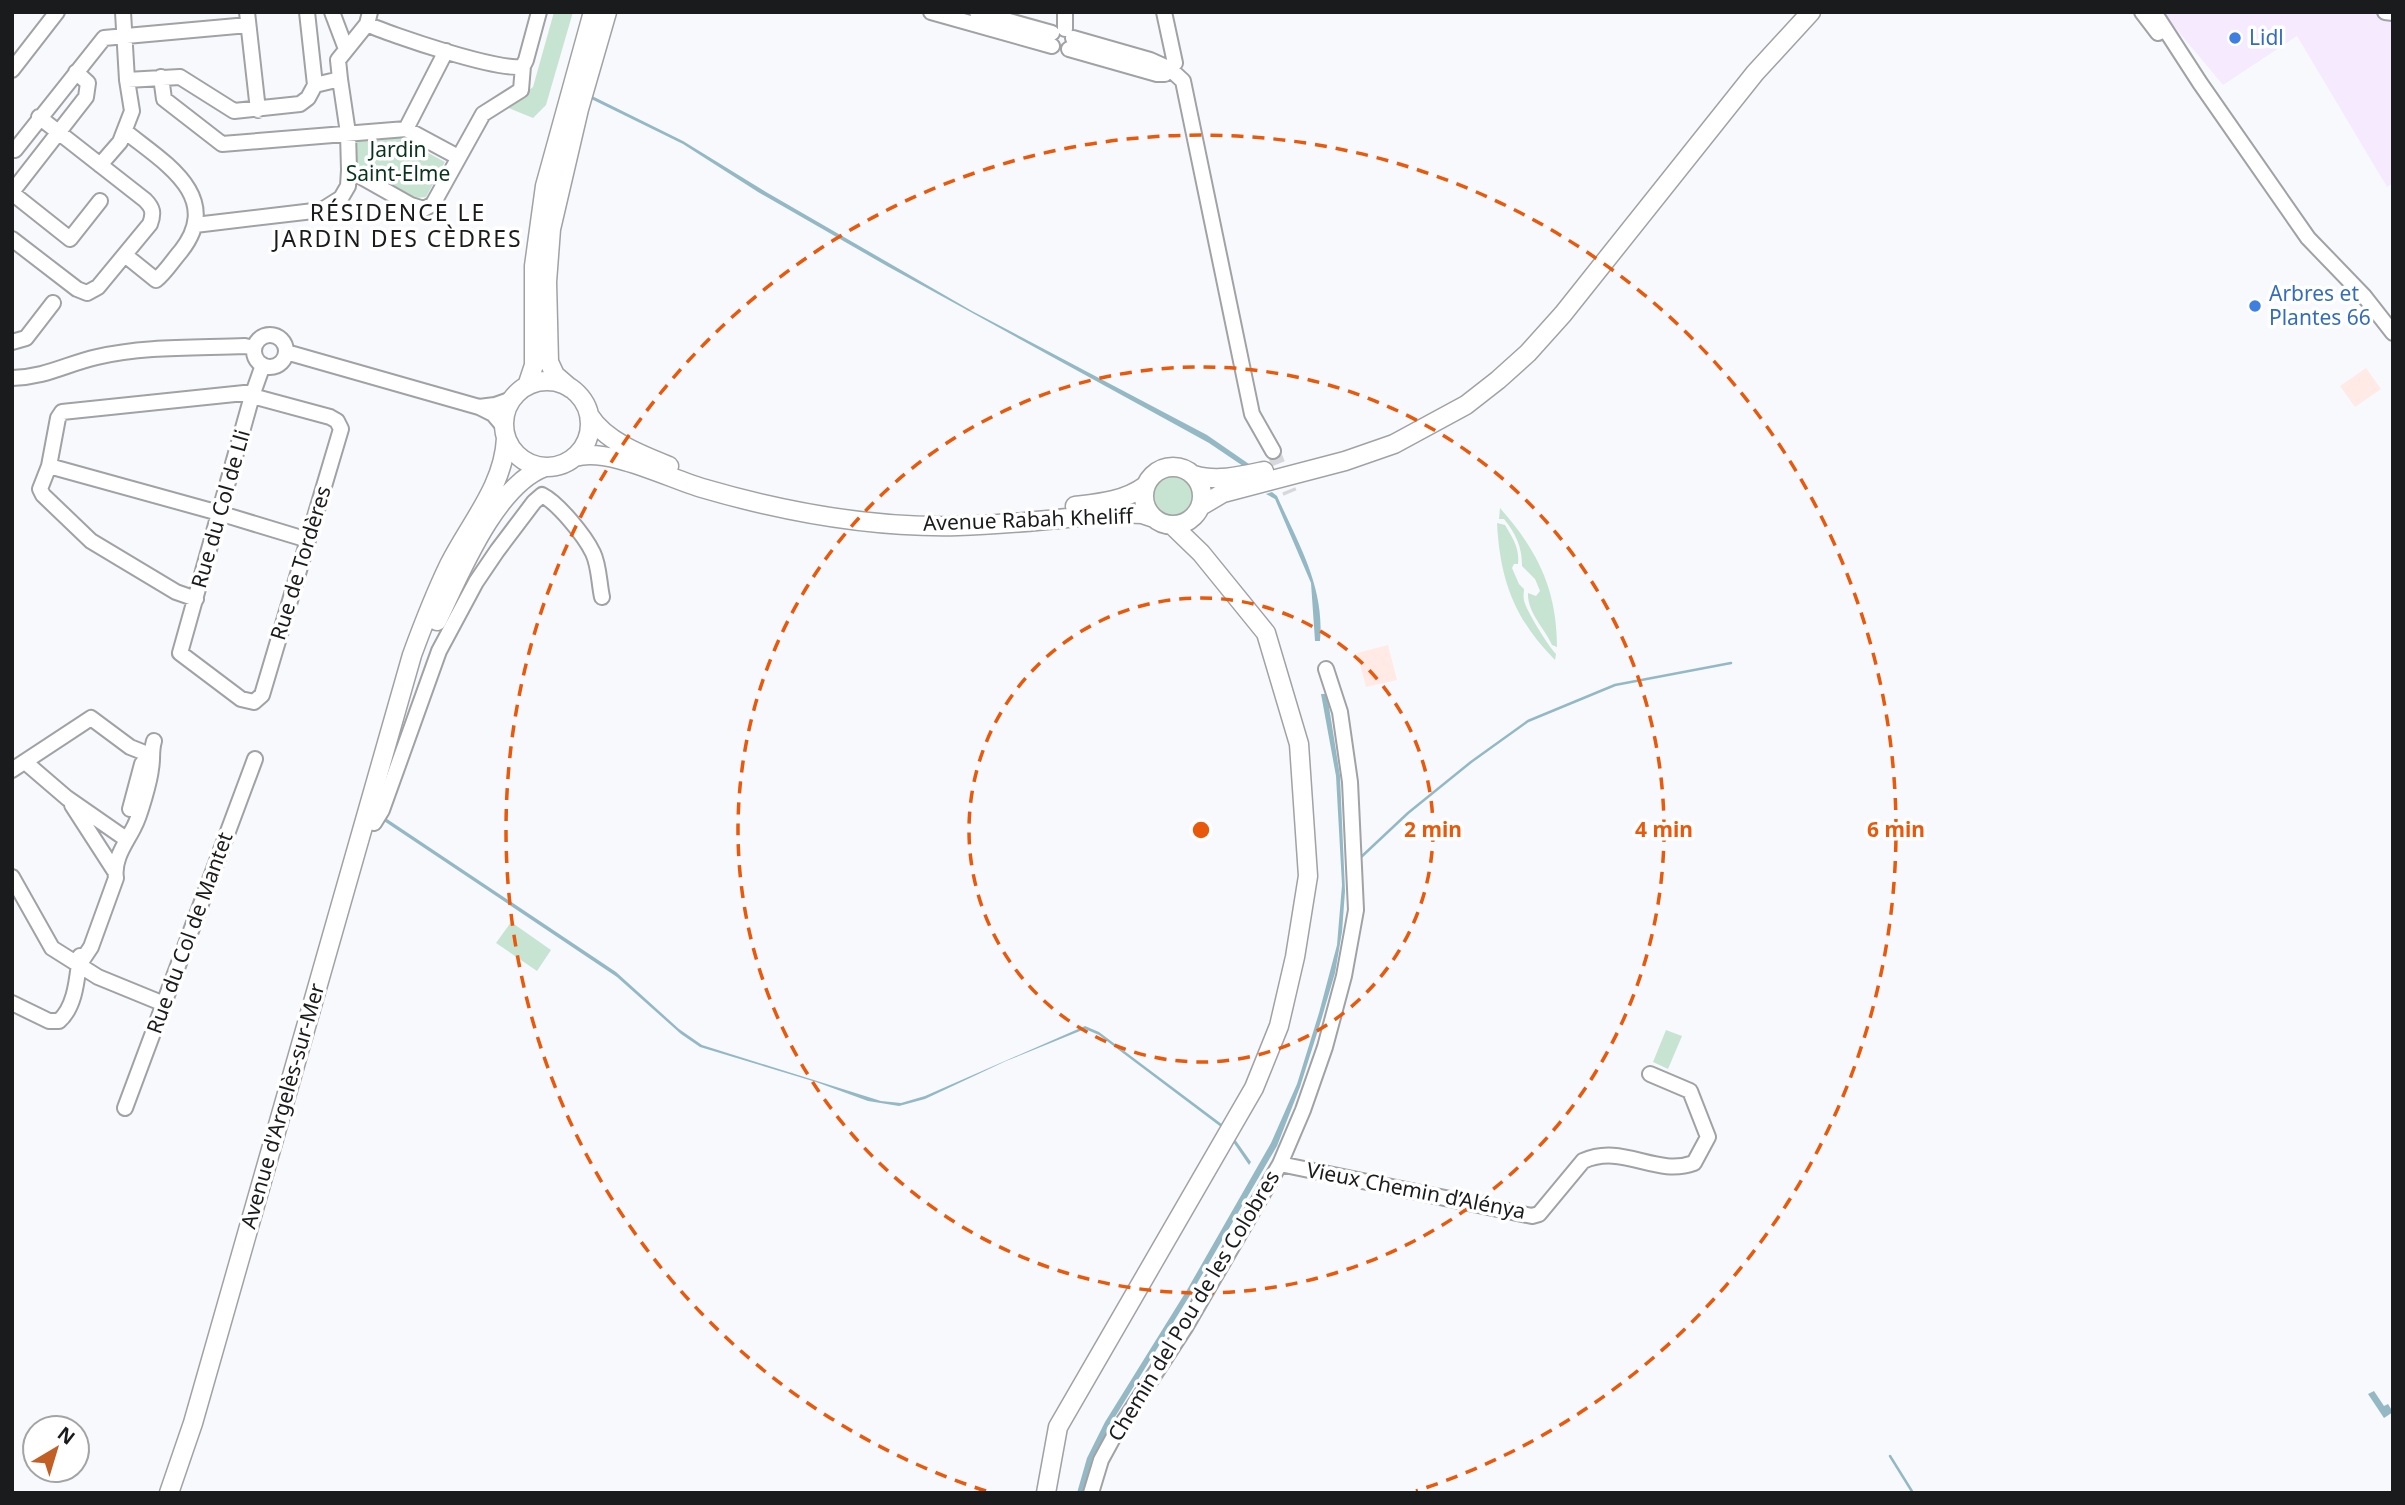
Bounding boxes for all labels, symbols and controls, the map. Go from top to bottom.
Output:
place label: Lidl [2249,23,2284,51]
marker: Lidl [2227,30,2243,46]
park label: Jardin Saint-Elme [346,135,450,187]
district label: RÉSIDENCE LE JARDIN DES CÈDRES [271,196,523,254]
place label: Arbres et Plantes 66 [2269,279,2371,331]
marker: Arbres et Plantes 66 [2247,298,2263,314]
street label: Rue du Col de Lli [184,426,256,591]
street label: Rue de Tordères [263,482,337,643]
street label: Avenue Rabah Kheliff [922,501,1135,537]
text: 2 min [1404,815,1462,843]
text: 4 min [1635,815,1693,843]
text: 6 min [1867,815,1925,843]
centre of rings [1189,818,1213,842]
street label: Rue du Col de Mantet [140,828,239,1037]
street label: Avenue d'Argelès-sur-Mer [234,979,331,1232]
street label: Vieux Chemin d’Alénya [1304,1155,1528,1225]
street label: Chemin del Pou de les Colobres [1101,1165,1285,1446]
north arrow [21,1414,91,1484]
text: N [52,1421,81,1451]

